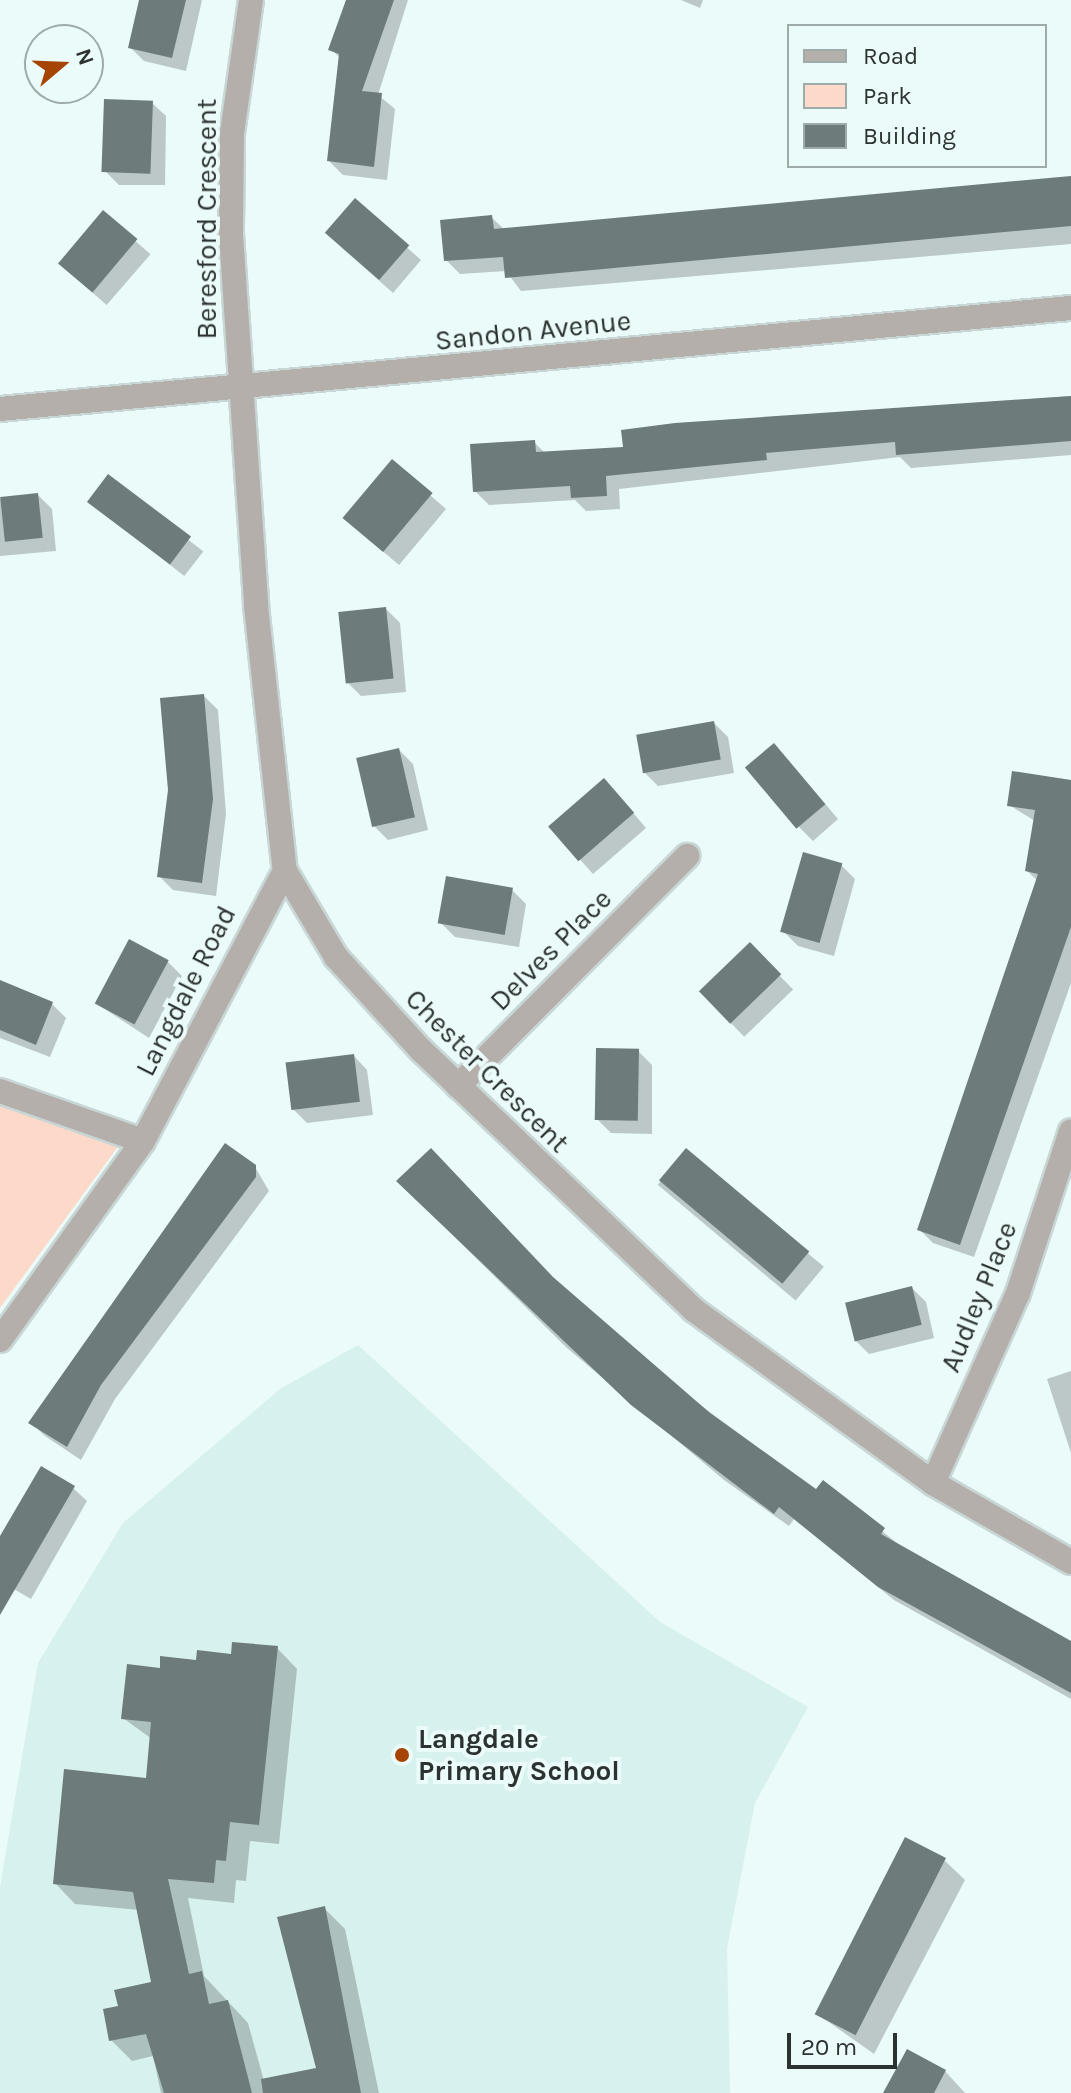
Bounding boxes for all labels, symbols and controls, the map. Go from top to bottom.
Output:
north arrow [24,24,104,104]
legend [787,24,1047,168]
text: Road [863,42,918,70]
text: N [70,45,100,69]
text: Park [863,82,912,110]
street label: Beresford Crescent [190,98,224,340]
text: Building [863,122,956,150]
street label: Sandon Avenue [433,304,633,358]
street label: Delves Place [483,882,619,1018]
street label: Langdale Road [129,900,243,1082]
street label: Chester Crescent [398,982,576,1160]
street label: Audley Place [934,1217,1024,1377]
place label: Langdale Primary School [418,1722,620,1788]
marker: Langdale Primary School [393,1746,411,1764]
scale bar [791,2017,901,2067]
text: 20 m [801,2033,857,2061]

